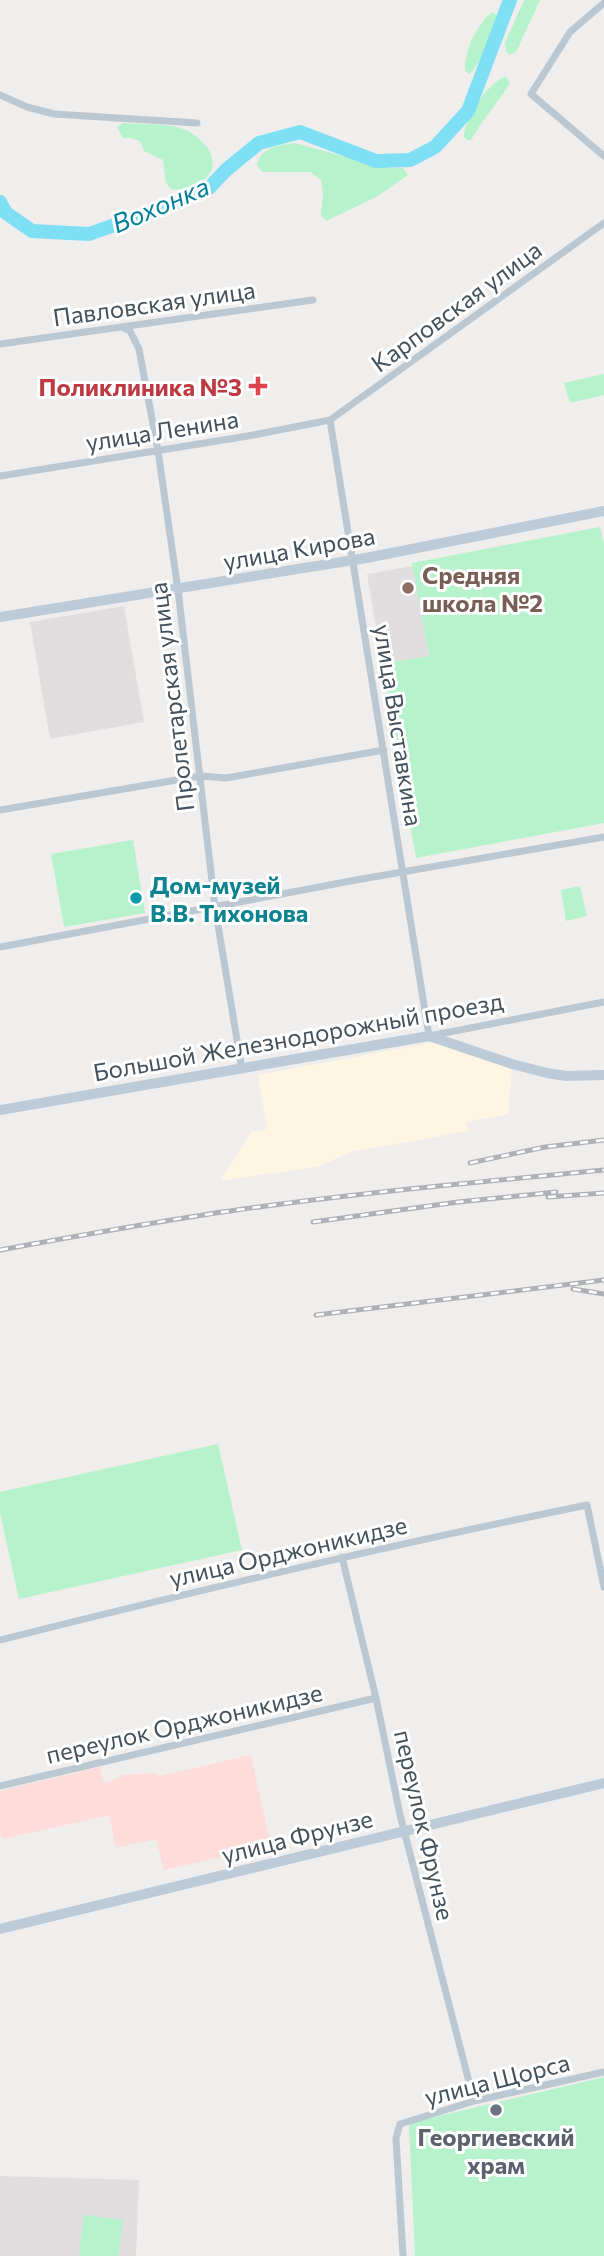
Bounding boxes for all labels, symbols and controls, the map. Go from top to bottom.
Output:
water label: Вохонка [107,170,213,238]
street label: Карповская улица [365,235,547,377]
street label: Павловская улица [51,274,257,332]
place label: Поликлиника №3 [39,372,242,401]
marker: Поликлиника №3 [248,376,268,396]
street label: улица Ленина [83,404,241,456]
street label: улица Кирова [221,520,377,576]
place label: Средняя школа №2 [422,560,543,617]
marker: Средняя школа №2 [400,580,416,596]
street label: Пролетарская улица [143,581,199,813]
street label: улица Выставкина [369,622,429,828]
place label: Дом-музей В.В. Тихонова [150,870,308,927]
marker: Дом-музей В.В. Тихонова [128,890,144,906]
street label: Большой Железнодорожный проезд [91,986,505,1086]
street label: улица Орджоникидзе [166,1510,410,1592]
street label: переулок Орджоникидзе [43,1677,325,1769]
street label: переулок Фрунзе [389,1727,461,1923]
street label: улица Фрунзе [218,1803,376,1869]
street label: улица Щорса [421,2047,573,2111]
marker: Георгиевский храм [488,2102,504,2118]
place label: Георгиевский храм [418,2122,574,2179]

